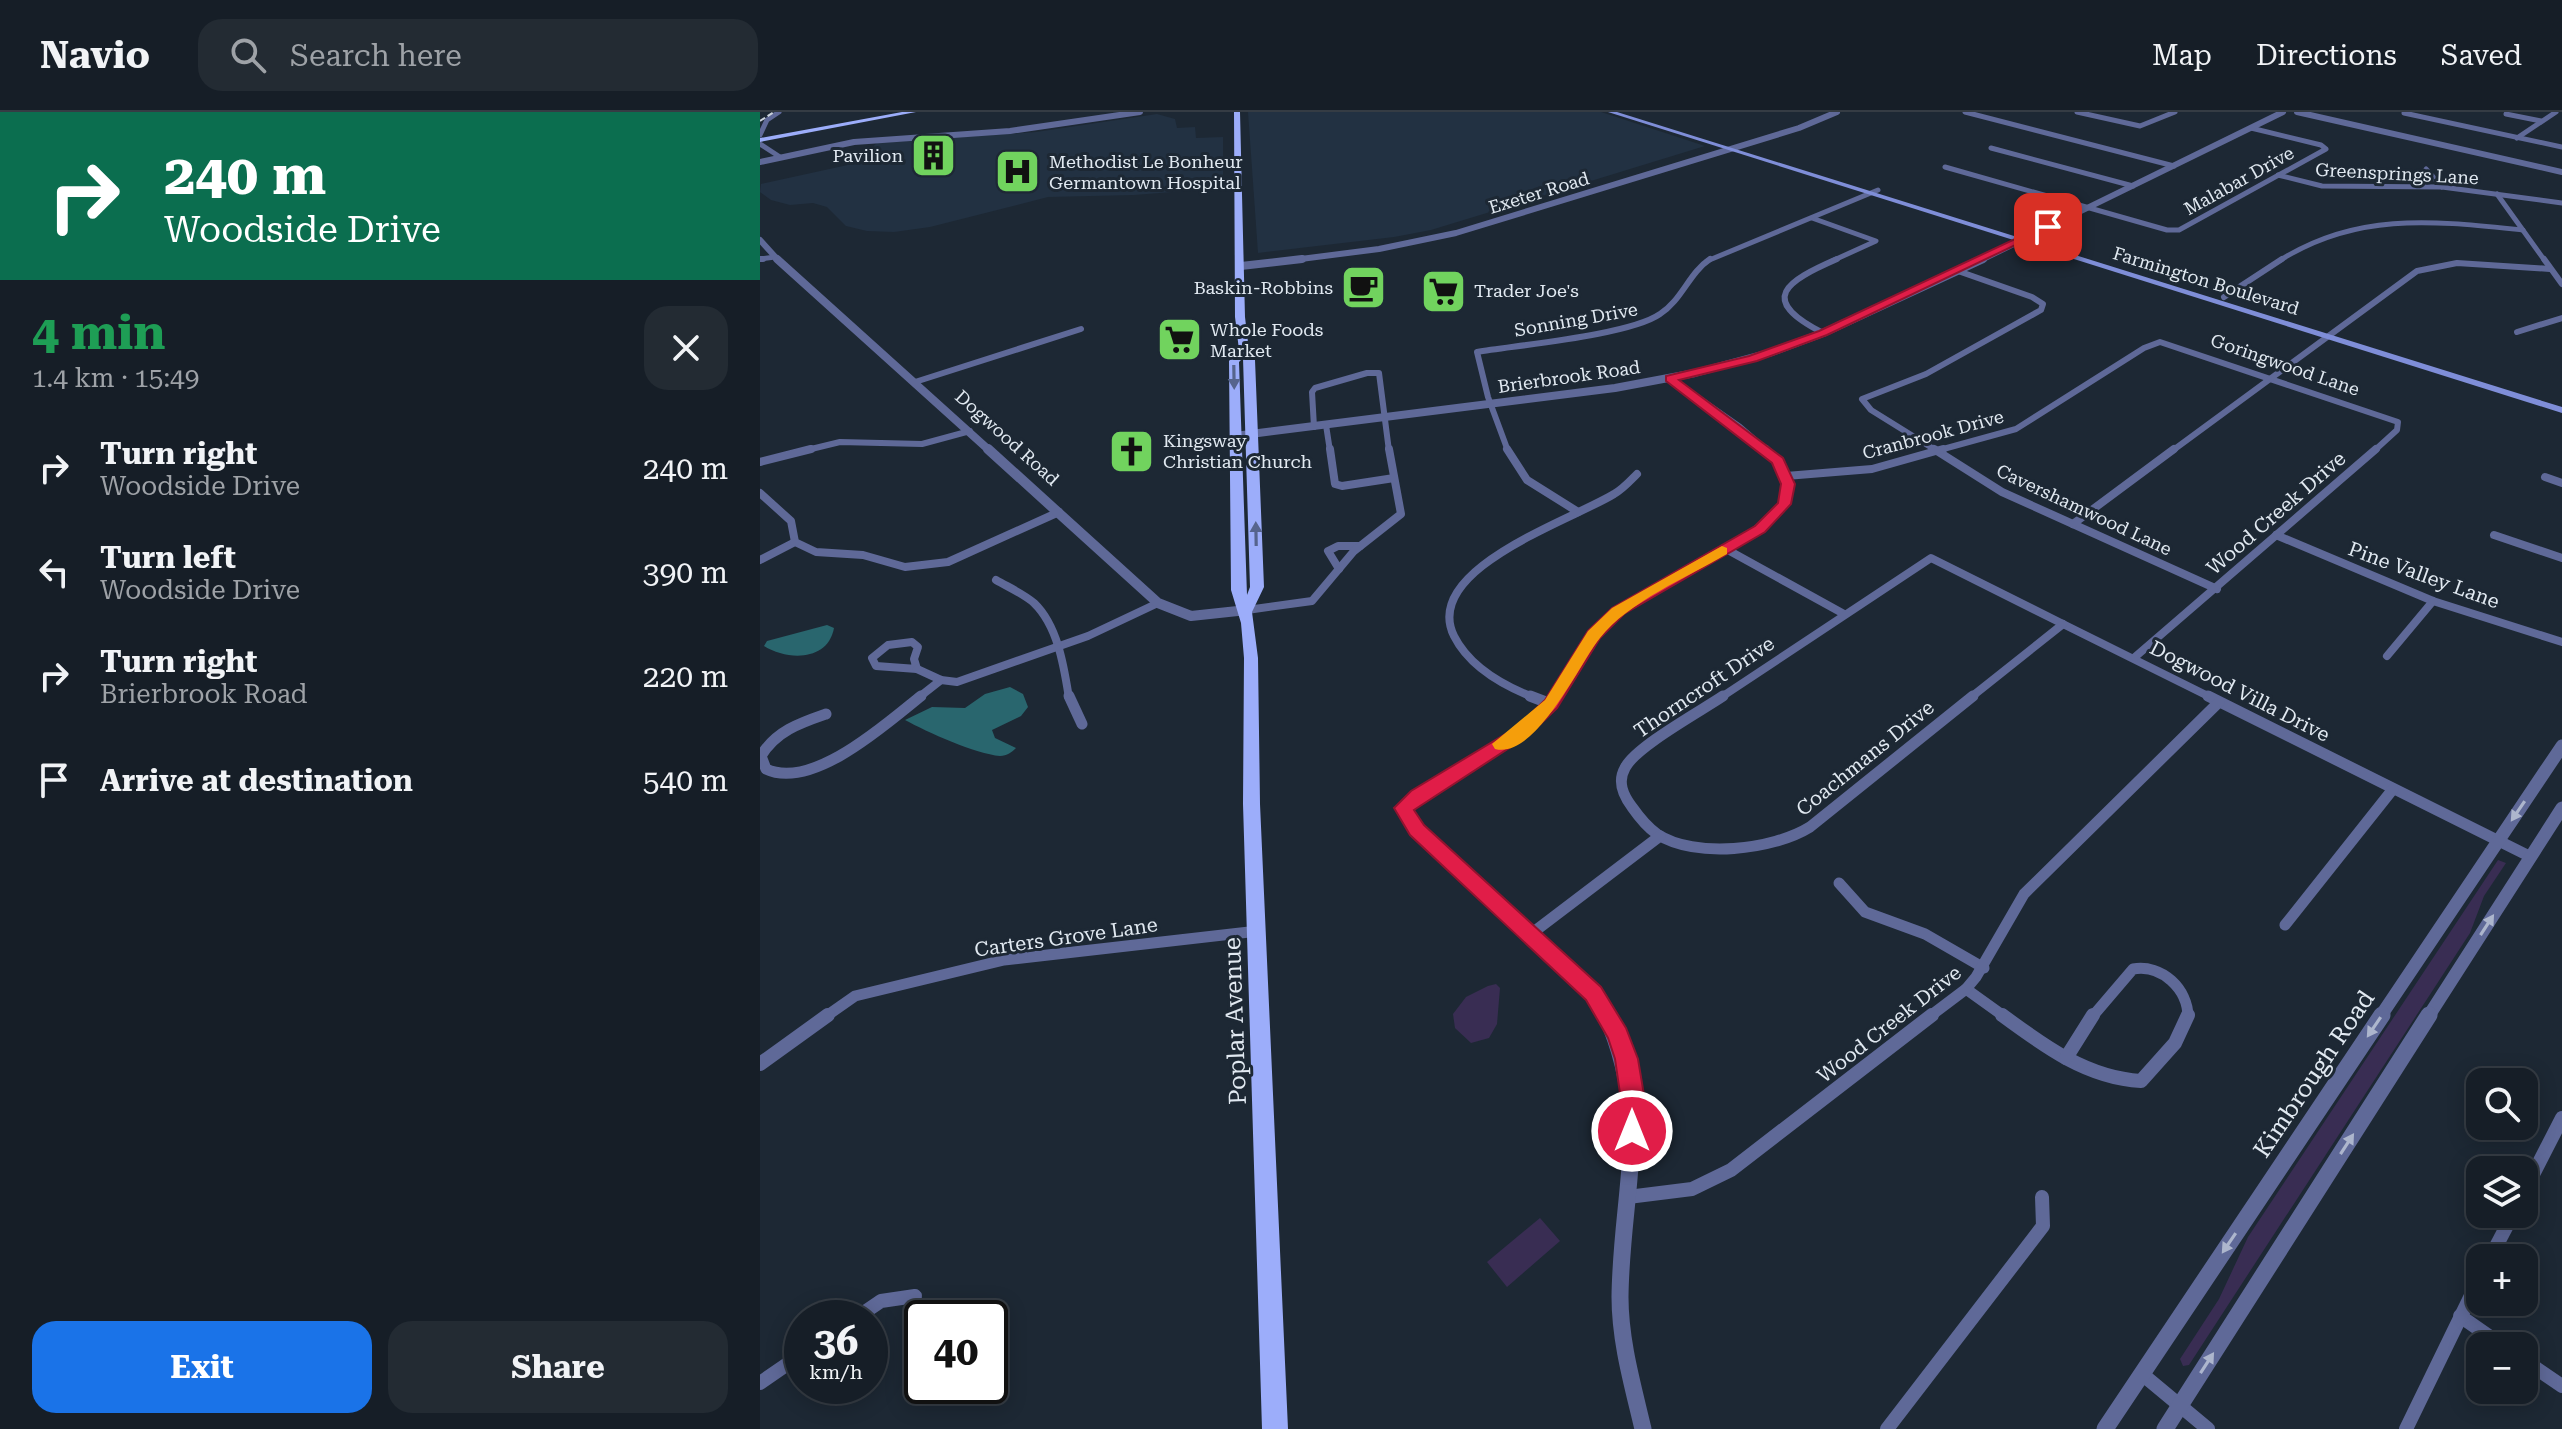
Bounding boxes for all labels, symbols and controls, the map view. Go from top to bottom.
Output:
search box [198,19,758,91]
text: Navio [40,33,150,77]
icon: search [226,33,270,77]
text: Search here [290,38,462,73]
text: Map [2152,39,2212,72]
text: Directions [2256,39,2397,72]
text: Saved [2441,39,2522,72]
building icon: Pavilion [910,132,958,180]
text: 240 m [164,142,326,208]
street label: Malabar Drive [2180,142,2297,219]
icon: right [32,144,136,248]
place label: Pavilion [832,145,903,166]
hospital icon: Methodist Le Bonheur Germantown Hospital [994,148,1042,196]
place label: Methodist Le Bonheur Germantown Hospital [1049,151,1243,193]
street label: Greensprings Lane [2315,159,2479,188]
street label: Exeter Road [1486,167,1592,218]
pin [2014,193,2082,261]
icon: arrive [2026,205,2070,249]
text: Woodside Drive [164,209,441,251]
street label: Farmington Boulevard [2111,242,2302,319]
cafe icon: Baskin-Robbins [1340,264,1388,312]
supermarket icon: Trader Joe's [1419,267,1467,315]
place label: Baskin-Robbins [1194,277,1333,298]
place label: Trader Joe's [1474,280,1579,301]
street label: Sonning Drive [1513,298,1639,341]
text: 4 min [32,305,165,361]
button: close [644,306,728,390]
supermarket icon: Whole Foods Market [1155,316,1203,364]
place label: Whole Foods Market [1210,319,1323,361]
street label: Goringwood Lane [2208,329,2362,400]
street label: Brierbrook Road [1496,356,1642,397]
text: 1.4 km · 15:49 [32,363,199,393]
one-way arrow [1228,365,1241,390]
street label: Dogwood Road [951,386,1064,490]
street label: Cranbrook Drive [1860,406,2006,463]
church icon: Kingsway Christian Church [1108,427,1156,475]
place label: Kingsway Christian Church [1163,430,1313,472]
text: Turn right [100,436,257,471]
icon: right [32,446,76,490]
street label: Wood Creek Drive [2202,446,2350,580]
text: 240 m [643,451,728,486]
street label: Cavershamwood Lane [1993,460,2175,559]
text: Woodside Drive [100,471,300,501]
one-way arrow [1250,521,1262,546]
street label: Pine Valley Lane [2345,537,2503,613]
text: Turn left [100,540,236,575]
icon: left [32,550,76,594]
text: 390 m [643,555,728,590]
text: Woodside Drive [100,575,300,605]
street label: Thorncroft Drive [1629,631,1779,743]
street label: Dogwood Villa Drive [2146,635,2334,747]
text: Turn right [100,644,257,679]
icon: right [32,654,76,698]
text: 220 m [643,659,728,694]
text: Brierbrook Road [100,679,307,709]
street label: Coachmans Drive [1791,695,1939,821]
icon: arrive [32,758,76,802]
text: Arrive at destination [100,763,413,798]
text: 540 m [643,763,728,798]
one-way arrow [2511,801,2526,822]
street label: Carters Grove Lane [973,912,1159,962]
one-way arrow [2479,914,2494,936]
street label: Poplar Avenue [1218,937,1252,1105]
street label: Wood Creek Drive [1812,960,1966,1088]
street label: Kimbrough Road [2248,985,2380,1163]
one-way arrow [2367,1017,2382,1038]
map controls [2466,1068,2538,1404]
button: search [2466,1068,2538,1140]
position arrow [1590,1089,1674,1173]
one-way arrow [2340,1133,2354,1155]
button: layers [2466,1156,2538,1228]
one-way arrow [2222,1233,2237,1254]
button: + [2466,1244,2538,1316]
speed limit sign: 40 [904,1300,1008,1404]
text: 36 [814,1318,858,1365]
button: Exit [32,1321,372,1413]
button: Share [388,1321,728,1413]
button: − [2466,1332,2538,1404]
one-way arrow [2200,1352,2214,1374]
text: km/h [809,1360,863,1384]

